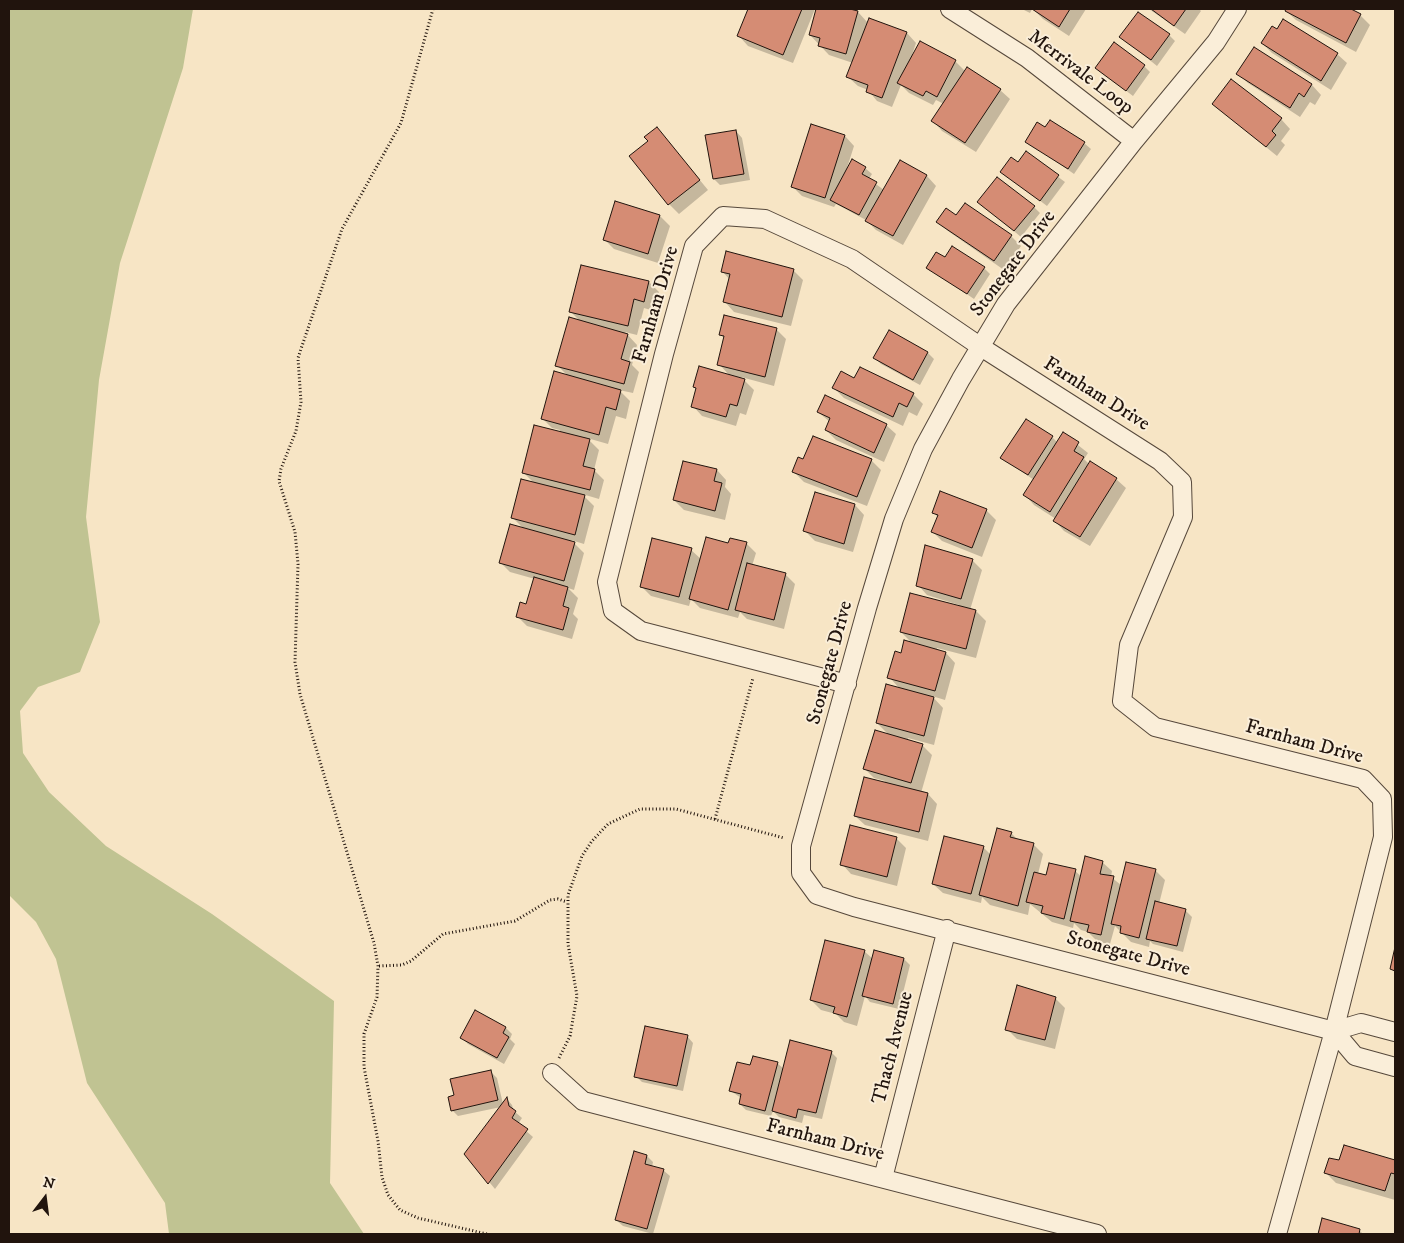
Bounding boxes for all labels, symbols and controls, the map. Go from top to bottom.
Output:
street label: Merrivale Loop [1022,25,1138,121]
street label: Stonegate Drive [966,206,1062,322]
street label: Farnham Drive [629,244,685,366]
street label: Farnham Drive [1038,353,1154,437]
street label: Stonegate Drive [803,599,859,727]
street label: Farnham Drive [1243,716,1365,770]
street label: Stonegate Drive [1064,927,1192,983]
street label: Thach Avenue [868,989,920,1107]
street label: Farnham Drive [763,1115,887,1167]
north arrow [20,1173,70,1223]
text: N [41,1173,57,1194]

